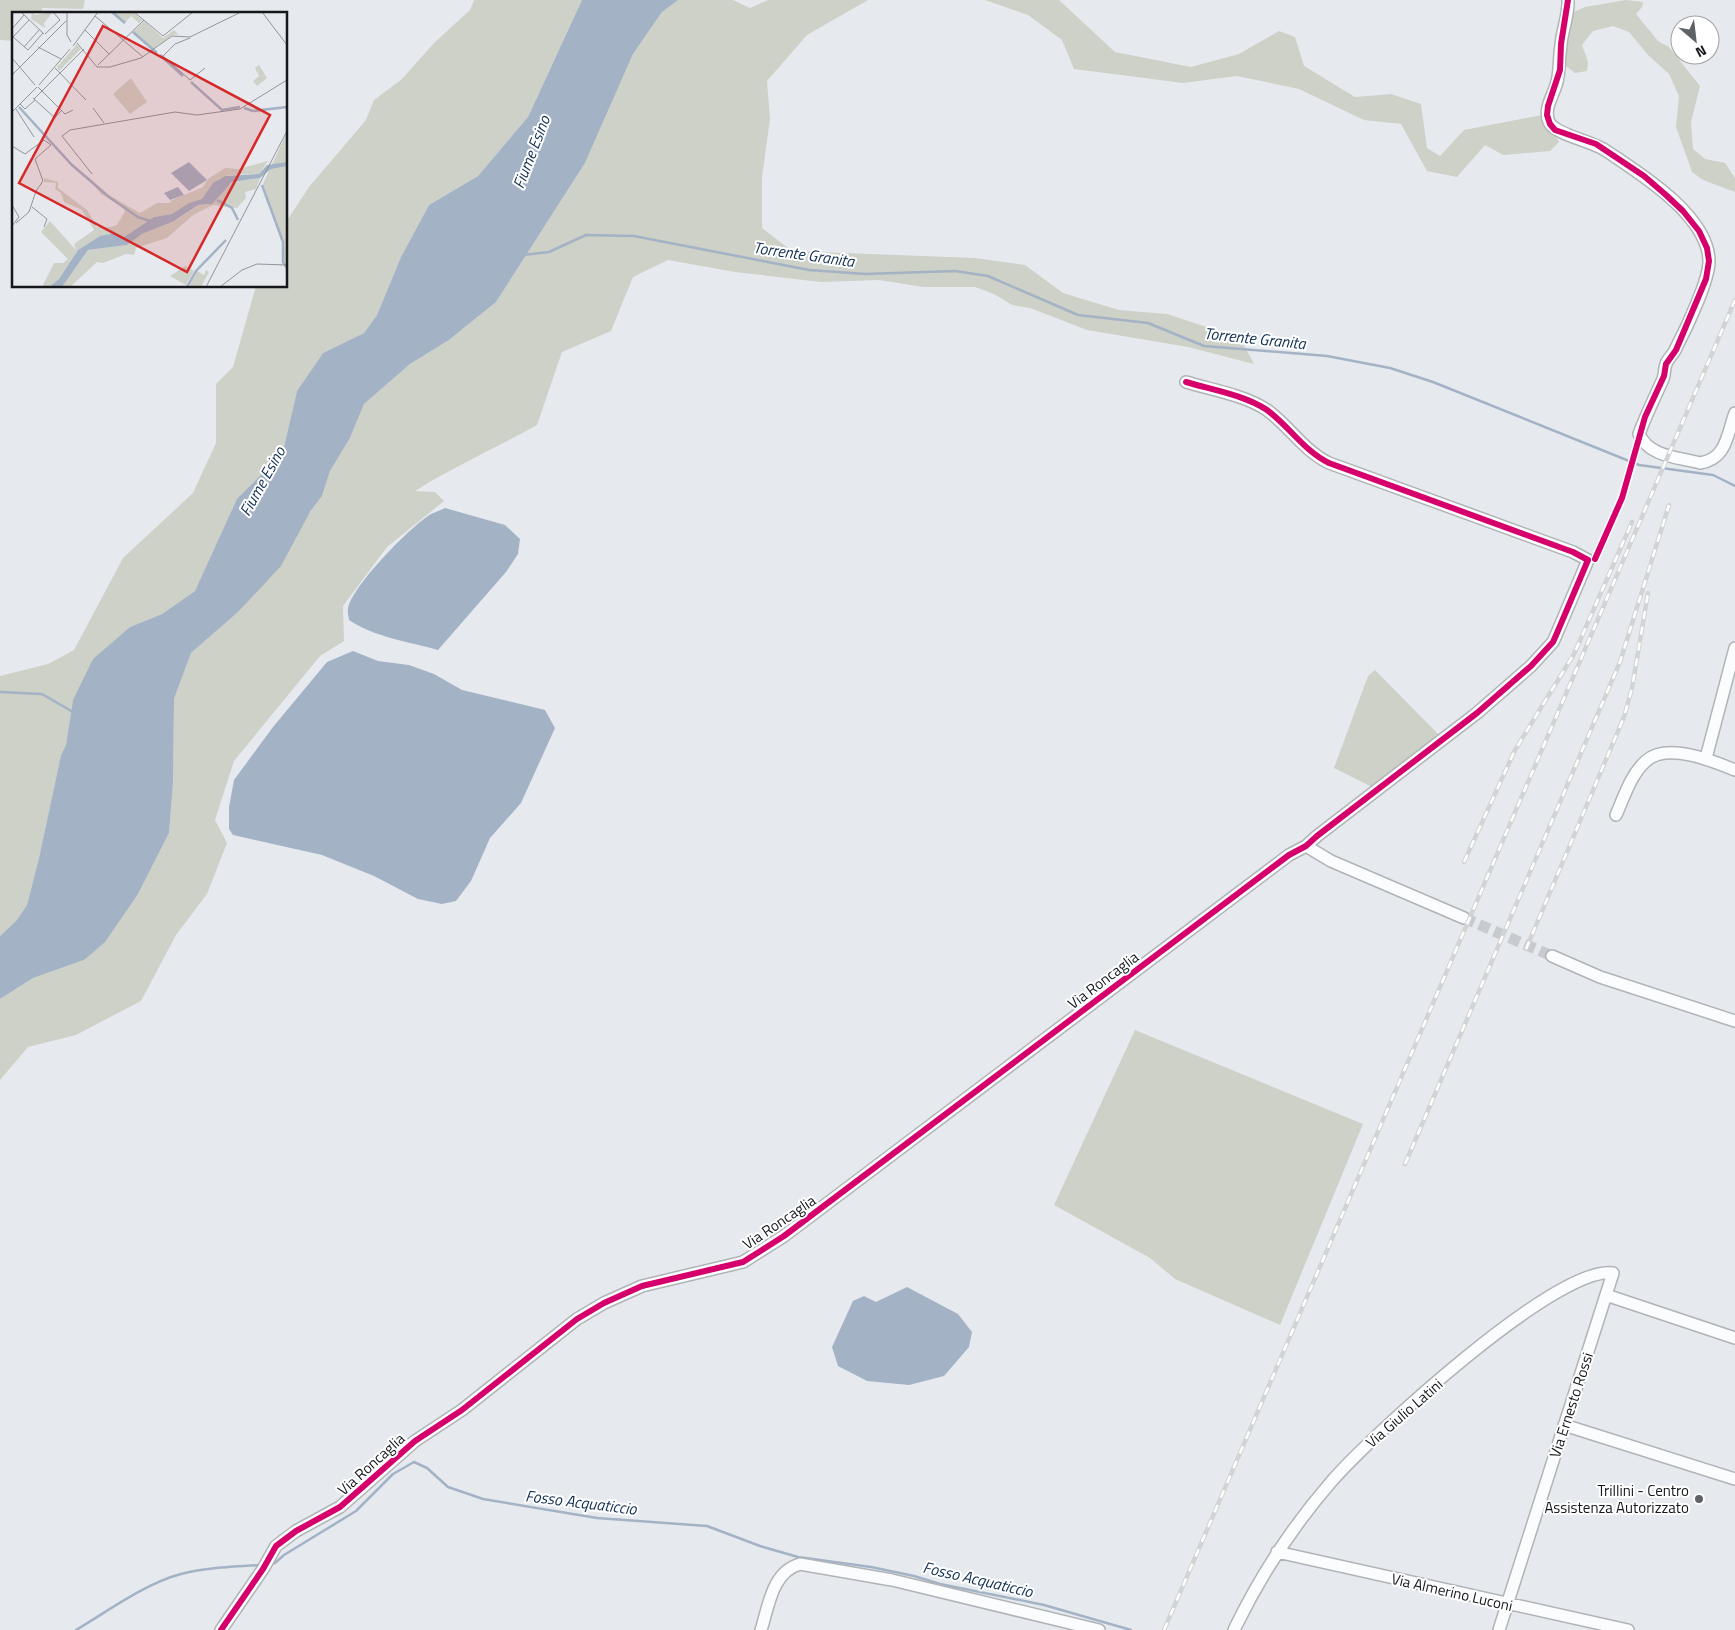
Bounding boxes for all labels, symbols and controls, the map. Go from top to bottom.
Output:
inset map [12,12,288,288]
north arrow [1670,15,1720,65]
text: N [1692,40,1711,63]
water label: Fiume Esino [506,111,556,192]
water label: Torrente Granita [752,235,857,273]
water label: Torrente Granita [1203,321,1308,355]
water label: Fiume Esino [233,441,292,520]
street label: Via Roncaglia [1063,945,1144,1014]
street label: Via Roncaglia [738,1189,821,1255]
street label: Via Ernesto Rossi [1543,1349,1599,1461]
street label: Via Giulio Latini [1360,1373,1448,1453]
street label: Via Roncaglia [332,1427,410,1501]
place label: Trillini - Centro Assistenza Autorizzato [1544,1479,1689,1519]
water label: Fosso Acquaticcio [524,1483,639,1521]
marker: Trillini - Centro Assistenza Autorizzato [1693,1493,1705,1505]
water label: Fosso Acquaticcio [921,1555,1036,1604]
street label: Via Almerino Luconi [1389,1567,1515,1617]

